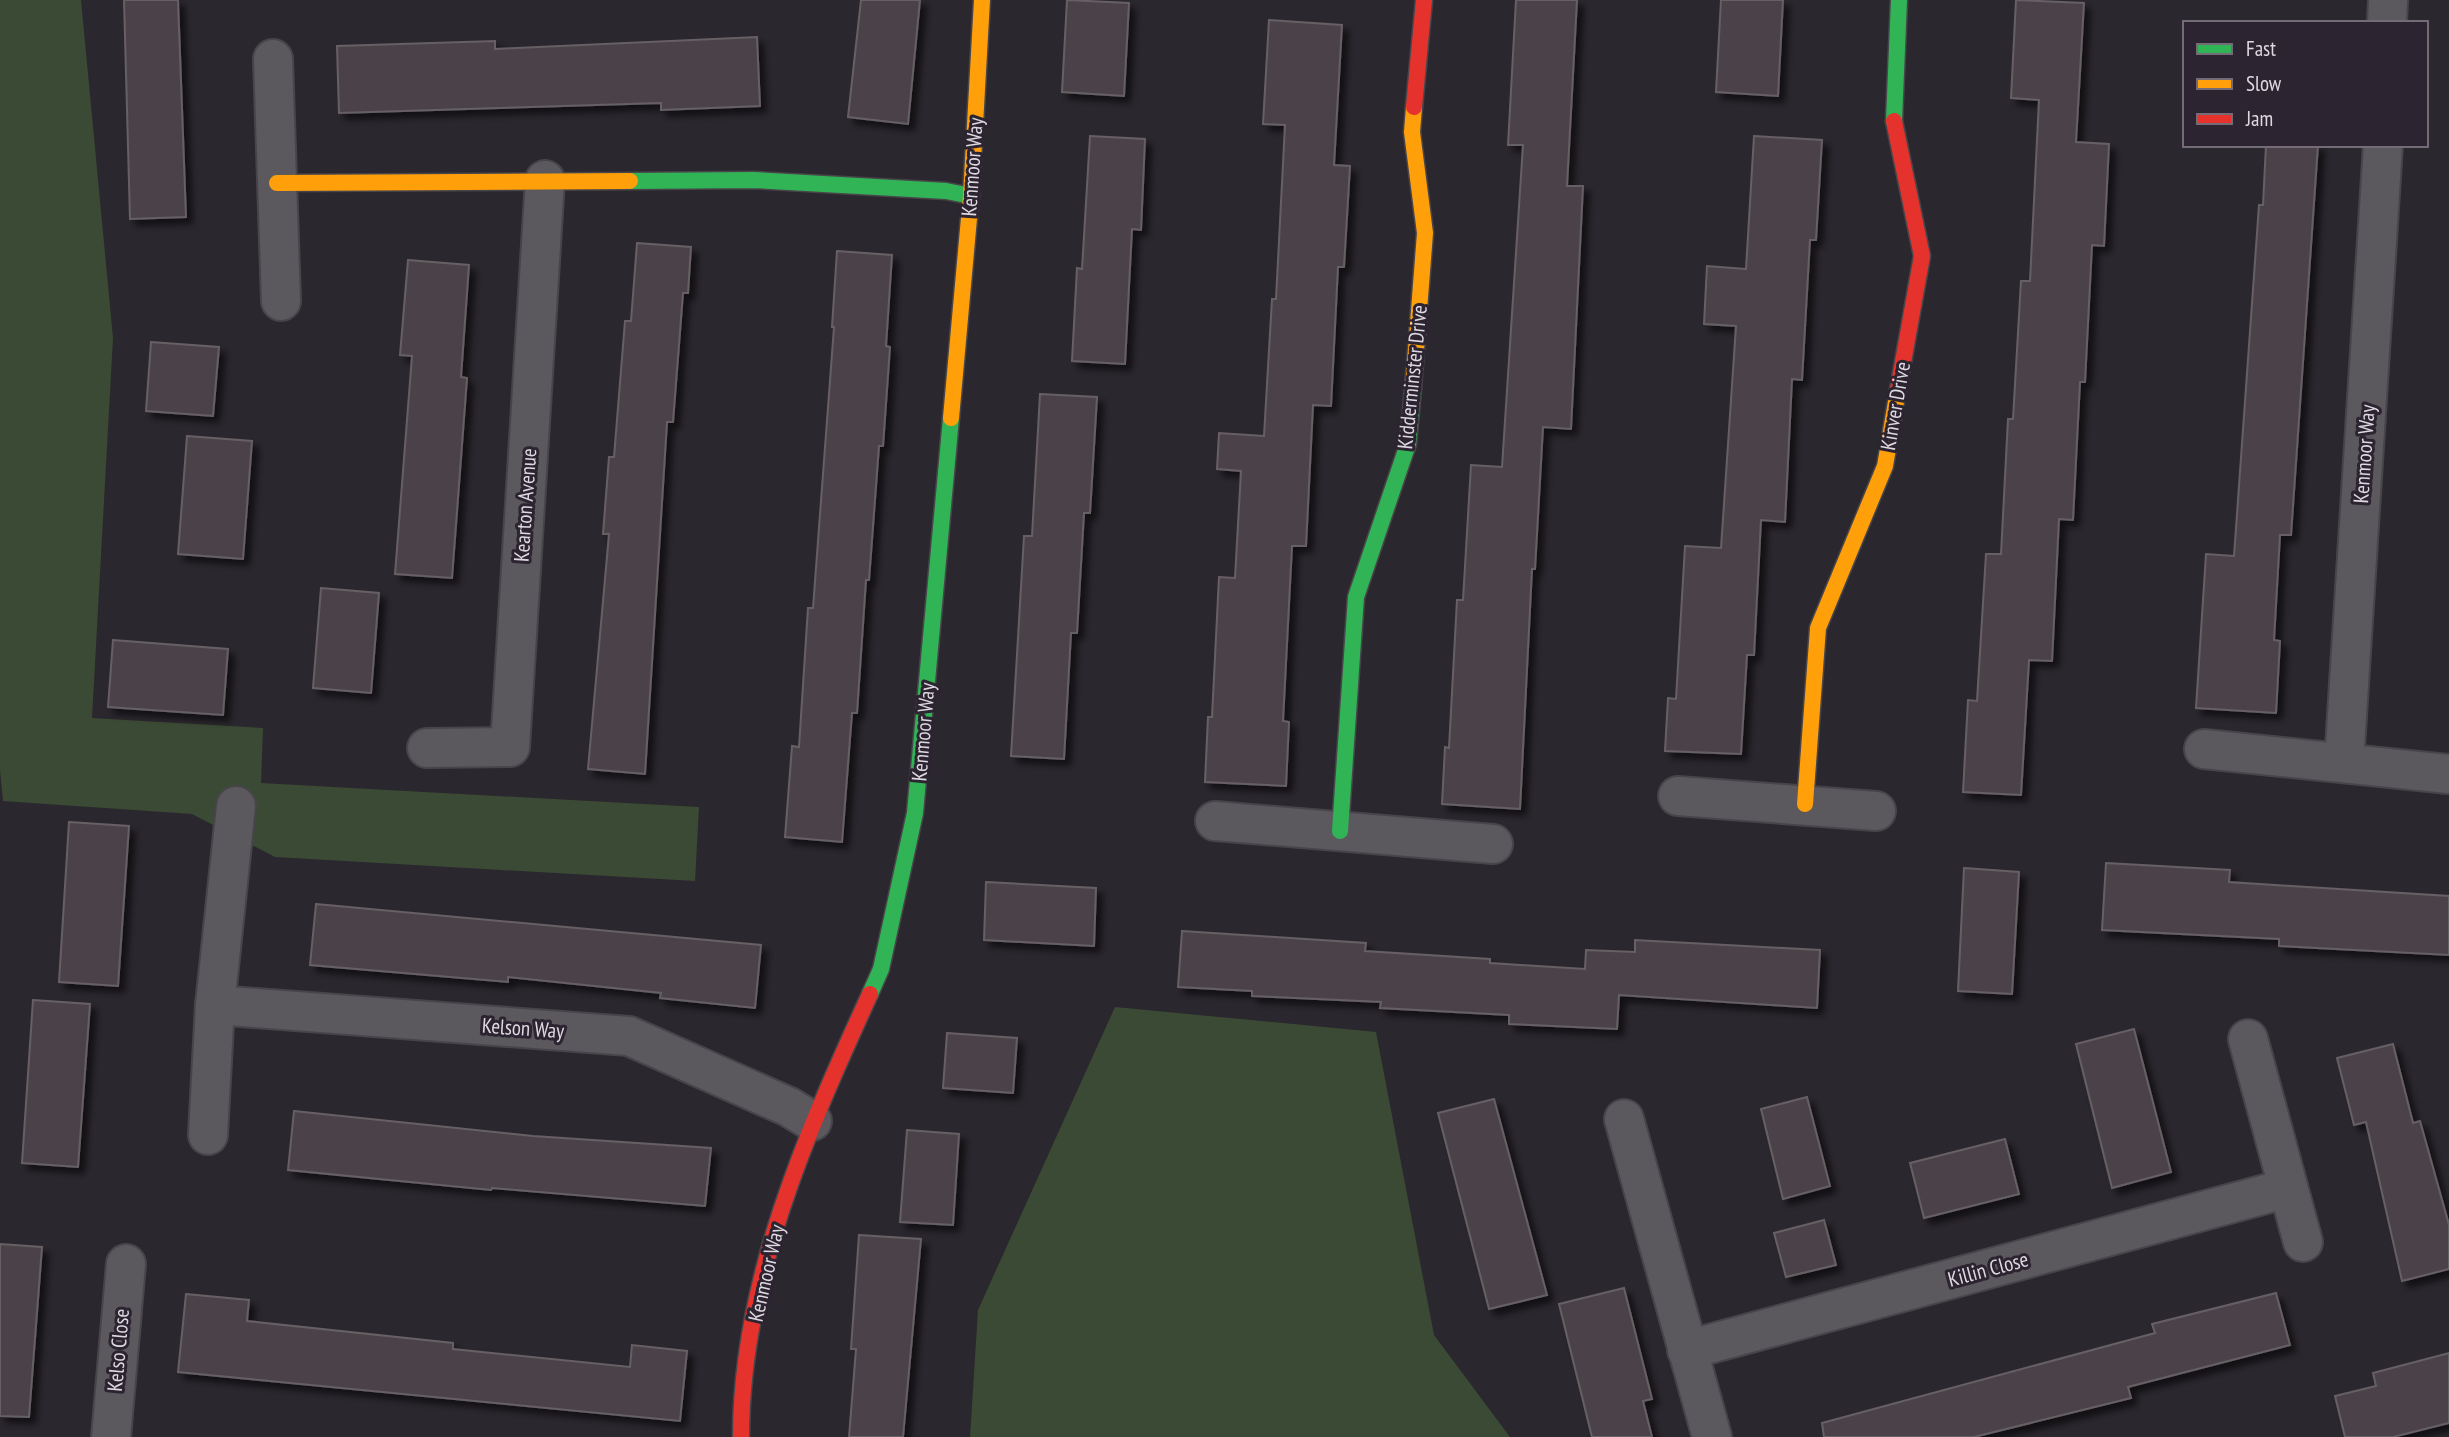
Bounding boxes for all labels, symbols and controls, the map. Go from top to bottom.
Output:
legend [2183,21,2428,147]
text: Fast [2246,35,2276,62]
text: Slow [2246,70,2282,97]
text: Jam [2245,105,2273,132]
street label: Kenmoor Way [955,117,989,217]
street label: Kidderminster Drive [1391,304,1433,450]
street label: Kinver Drive [1874,360,1916,452]
street label: Kenmoor Way [2347,404,2381,504]
street label: Kearton Avenue [508,447,542,563]
street label: Kenmoor Way [905,682,941,782]
street label: Kelson Way [481,1012,565,1044]
street label: Kenmoor Way [742,1222,790,1324]
street label: Killin Close [1945,1245,2031,1293]
street label: Kelso Close [101,1307,135,1393]

